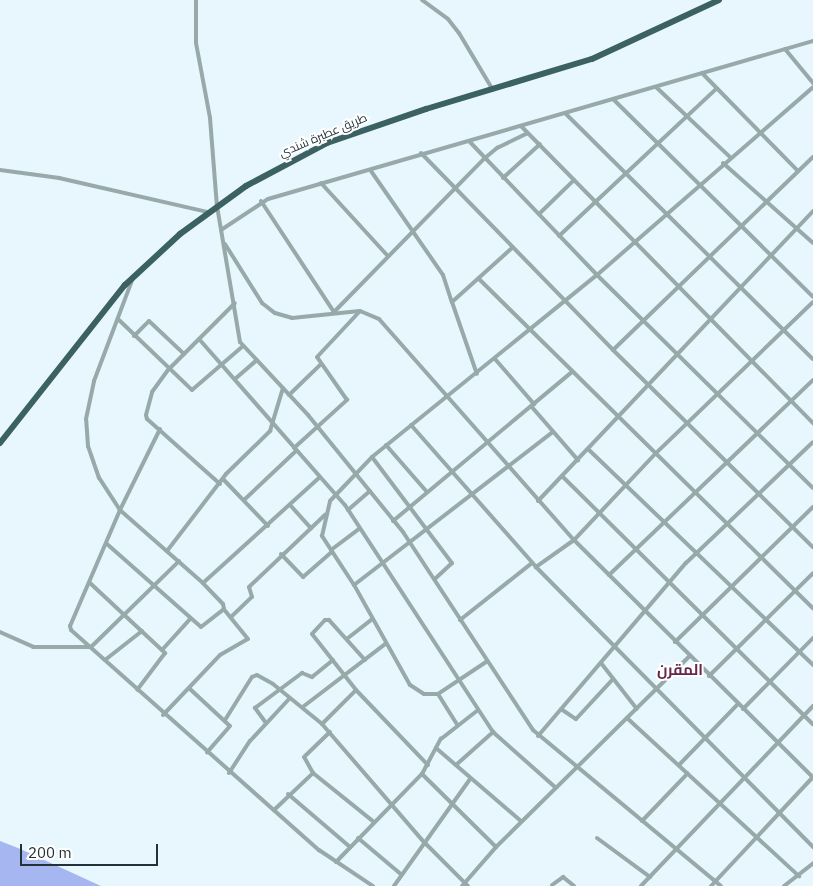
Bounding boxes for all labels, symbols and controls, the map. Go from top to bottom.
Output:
street label: طريق عطبرة شندي [277,110,369,160]
district label: المقرن [657,661,703,679]
scale bar [22,834,160,866]
text: 200 m [28,843,72,862]

